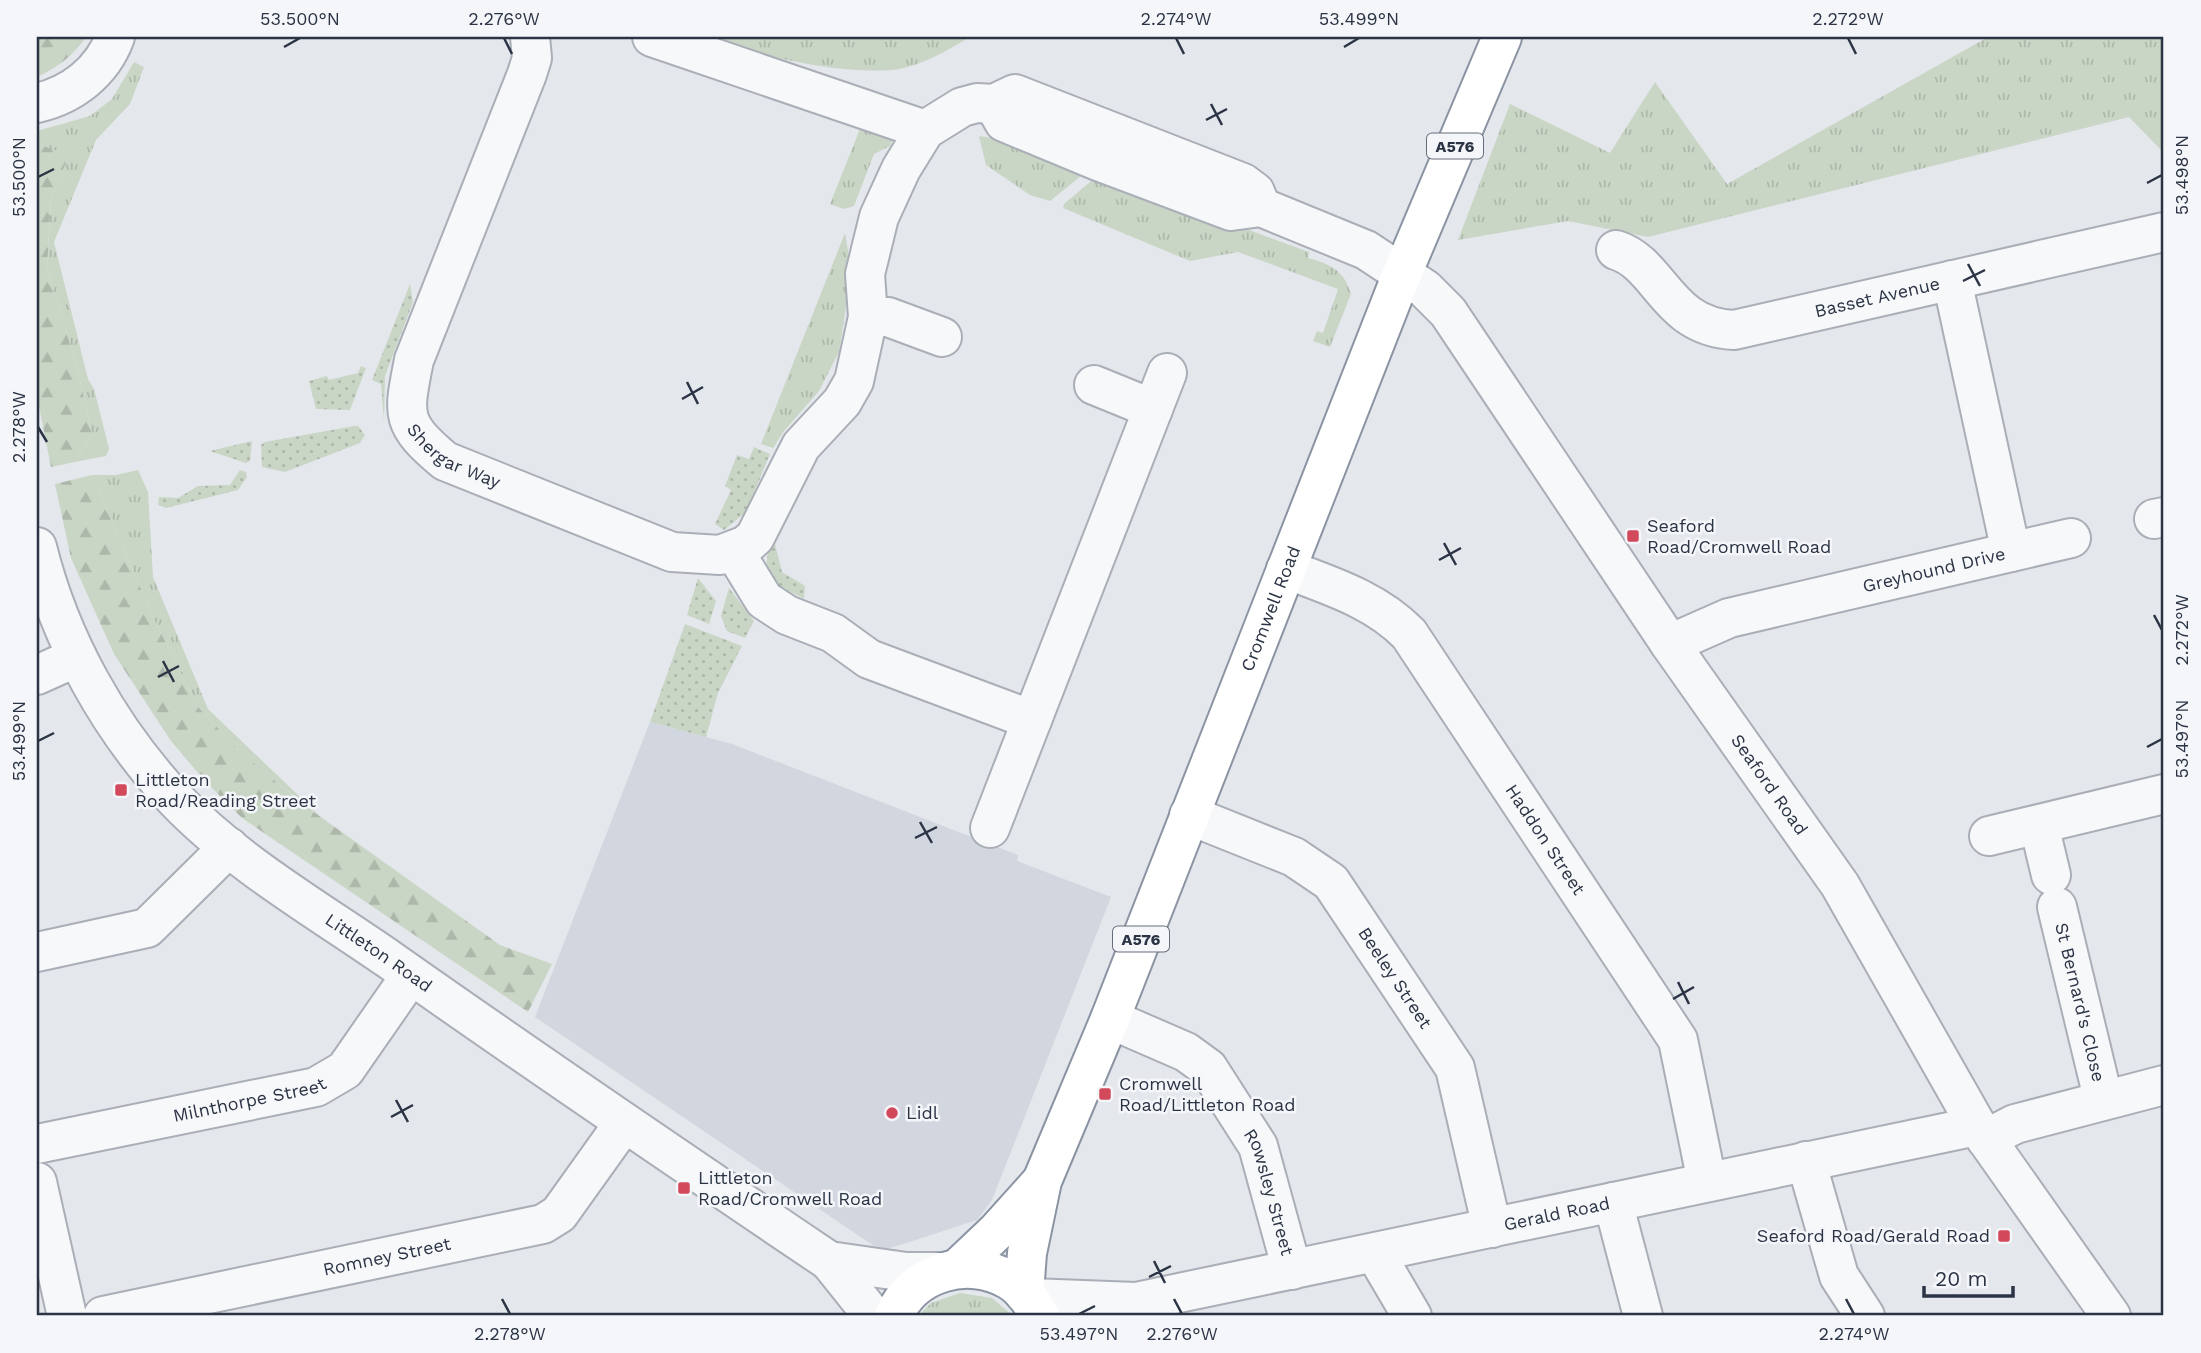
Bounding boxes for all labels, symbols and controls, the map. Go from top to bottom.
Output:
text: 53.500°N [260,8,340,29]
text: 2.276°W [468,8,540,29]
text: 2.274°W [1141,8,1211,29]
text: 53.499°N [1319,8,1399,29]
text: 2.272°W [1812,8,1884,29]
road number: A576 [1427,134,1483,158]
text: 53.498°N [2171,135,2192,215]
text: 53.500°N [8,137,29,217]
street label: Basset Avenue [1813,272,1942,321]
text: 2.278°W [8,391,29,463]
street label: Shergar Way [403,419,504,492]
place label: Seaford Road/Cromwell Road [1647,515,1831,557]
marker: Seaford Road/Cromwell Road [1625,528,1641,544]
street label: Cromwell Road [1236,543,1304,674]
street label: Greyhound Drive [1860,543,2007,596]
text: 2.272°W [2171,594,2192,666]
text: 53.497°N [2171,700,2192,778]
text: 53.499°N [8,701,29,781]
street label: Seaford Road [1727,730,1812,839]
place label: Littleton Road/Reading Street [135,769,317,811]
street label: Haddon Street [1501,780,1590,899]
marker: Littleton Road/Reading Street [113,782,129,798]
street label: Littleton Road [322,909,436,996]
street label: St Bernard's Close [2051,921,2110,1084]
street label: Beeley Street [1354,923,1437,1033]
road number: A576 [1113,926,1169,951]
street label: Milnthorpe Street [171,1072,330,1126]
place label: Cromwell Road/Littleton Road [1119,1073,1295,1115]
marker: Cromwell Road/Littleton Road [1097,1086,1113,1102]
place label: Lidl [906,1102,939,1123]
marker: Lidl [884,1105,900,1121]
street label: Rowsley Street [1240,1125,1299,1258]
place label: Littleton Road/Cromwell Road [698,1167,882,1209]
marker: Littleton Road/Cromwell Road [676,1180,692,1196]
street label: Gerald Road [1502,1192,1612,1235]
place label: Seaford Road/Gerald Road [1757,1225,1990,1246]
marker: Seaford Road/Gerald Road [1996,1228,2012,1244]
street label: Romney Street [321,1232,453,1280]
scale bar [1924,1255,2014,1299]
text: 20 m [1935,1266,1987,1291]
text: 2.278°W [474,1323,546,1344]
text: 53.497°N [1040,1323,1118,1344]
text: 2.276°W [1146,1323,1218,1344]
text: 2.274°W [1819,1323,1889,1344]

